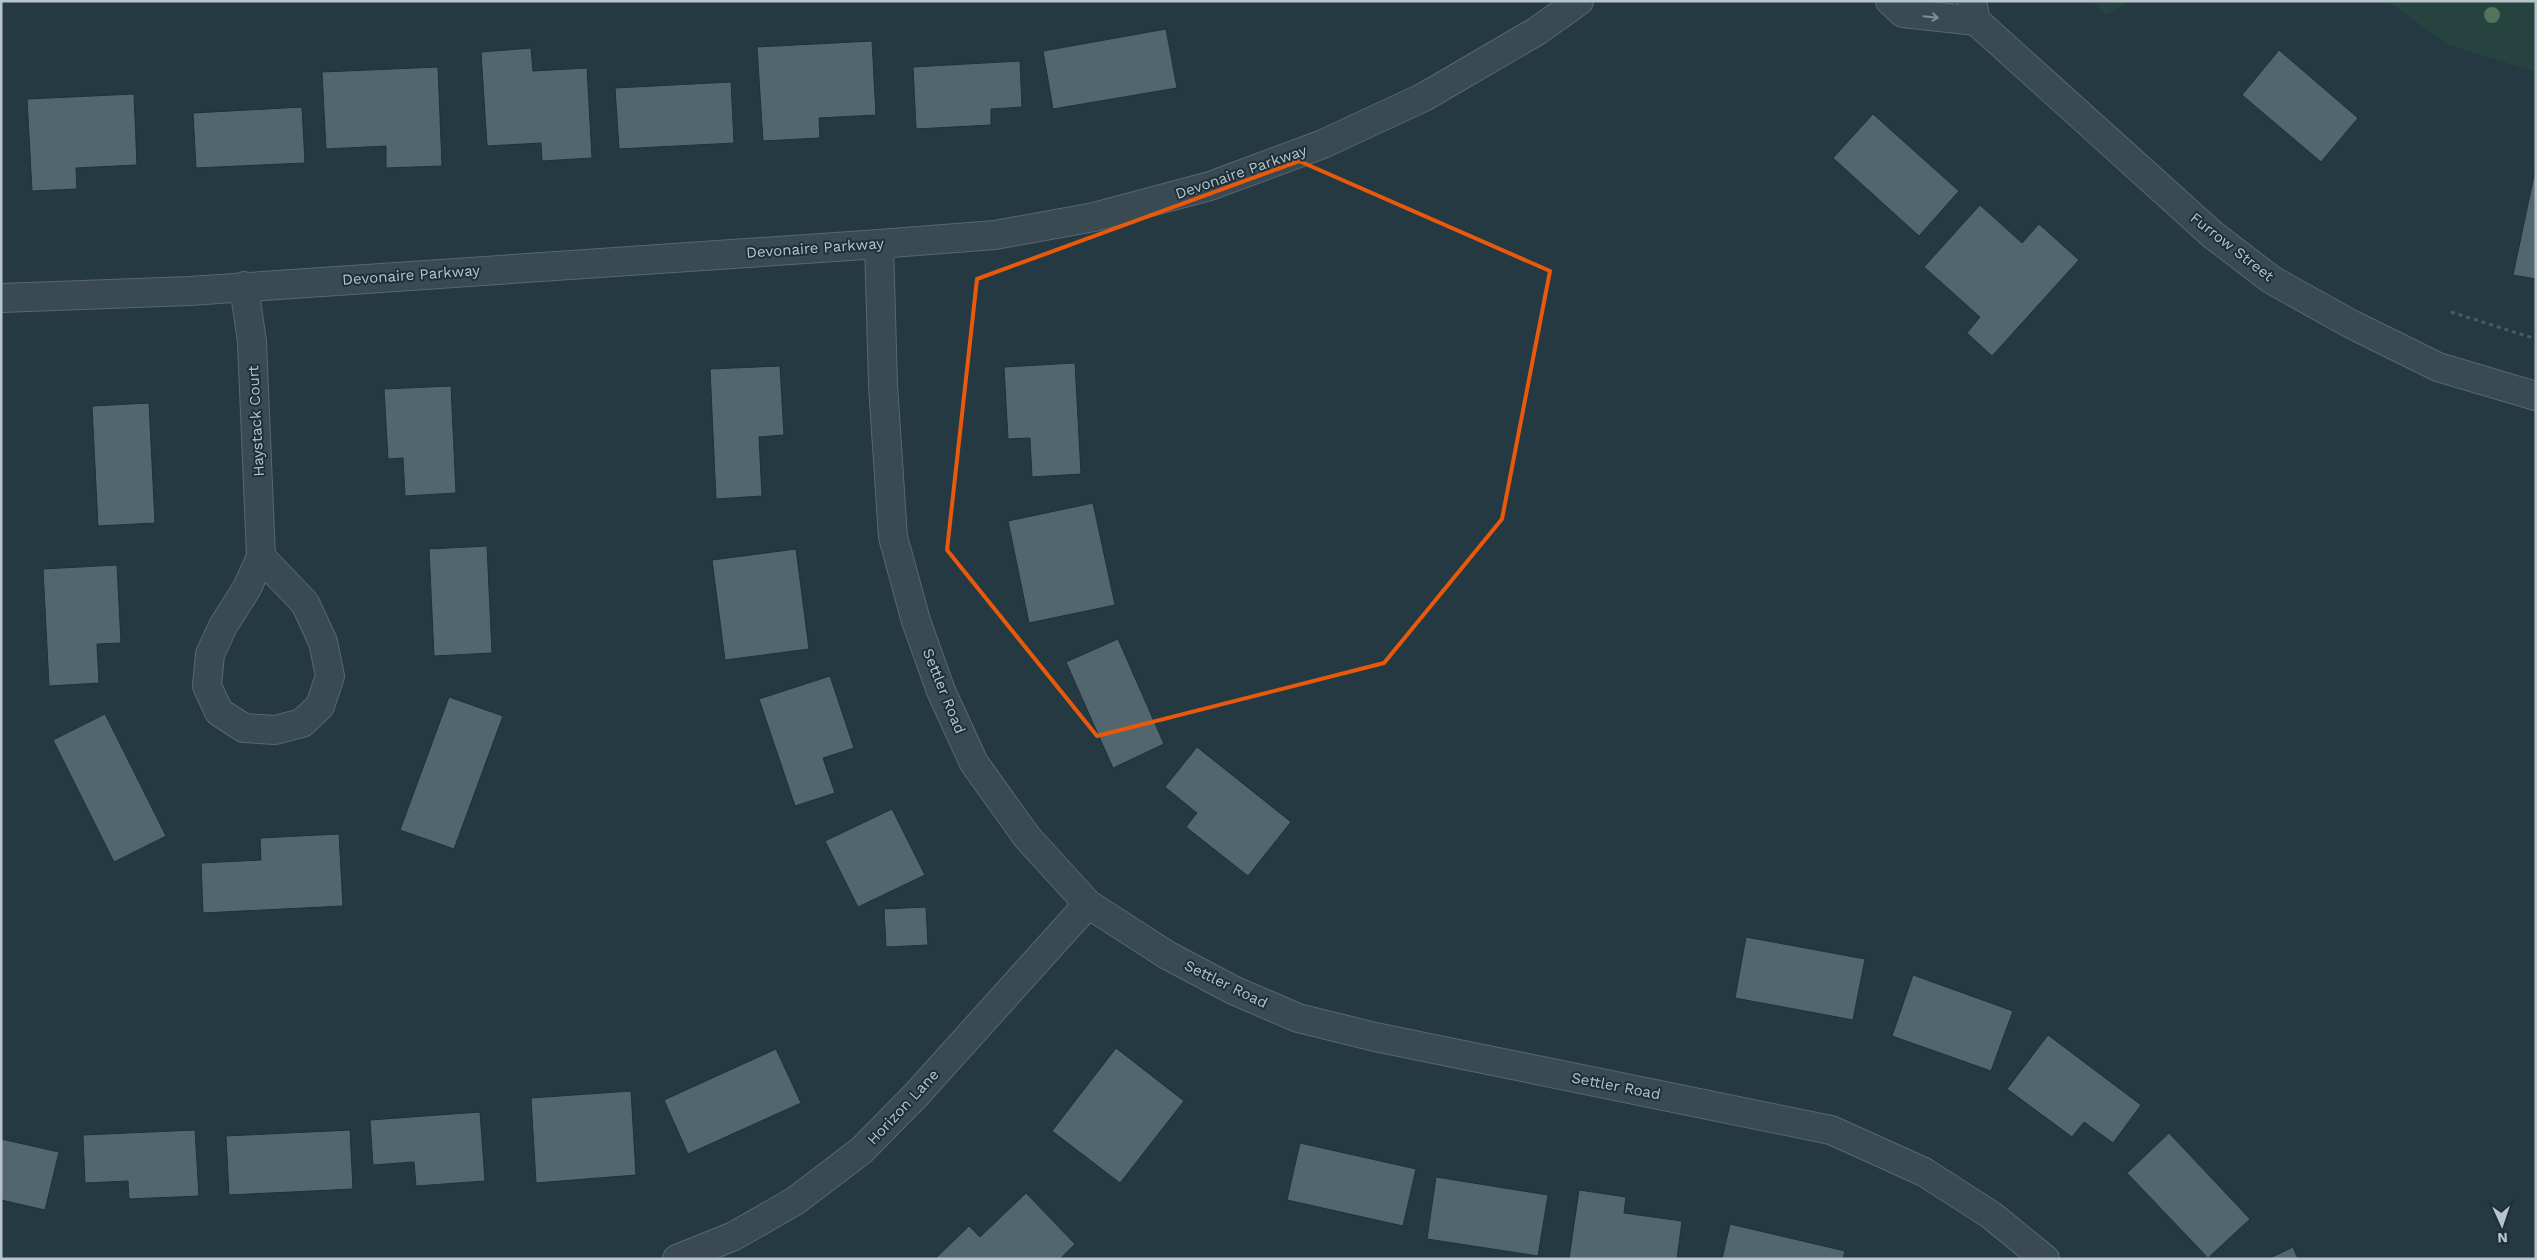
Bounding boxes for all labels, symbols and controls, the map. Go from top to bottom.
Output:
one-way arrow [1922,12,1938,21]
street label: Devonaire Parkway [1173,141,1309,203]
street label: Furrow Street [2187,209,2278,286]
street label: Devonaire Parkway [746,234,885,262]
street label: Devonaire Parkway [342,261,481,289]
street label: Haystack Court [244,364,268,477]
street label: Settler Road [919,646,969,736]
street label: Settler Road [1181,956,1271,1012]
street label: Horizon Lane [863,1065,943,1149]
street label: Settler Road [1570,1069,1662,1103]
north arrow [2477,1200,2527,1250]
text: N [2497,1230,2508,1246]

